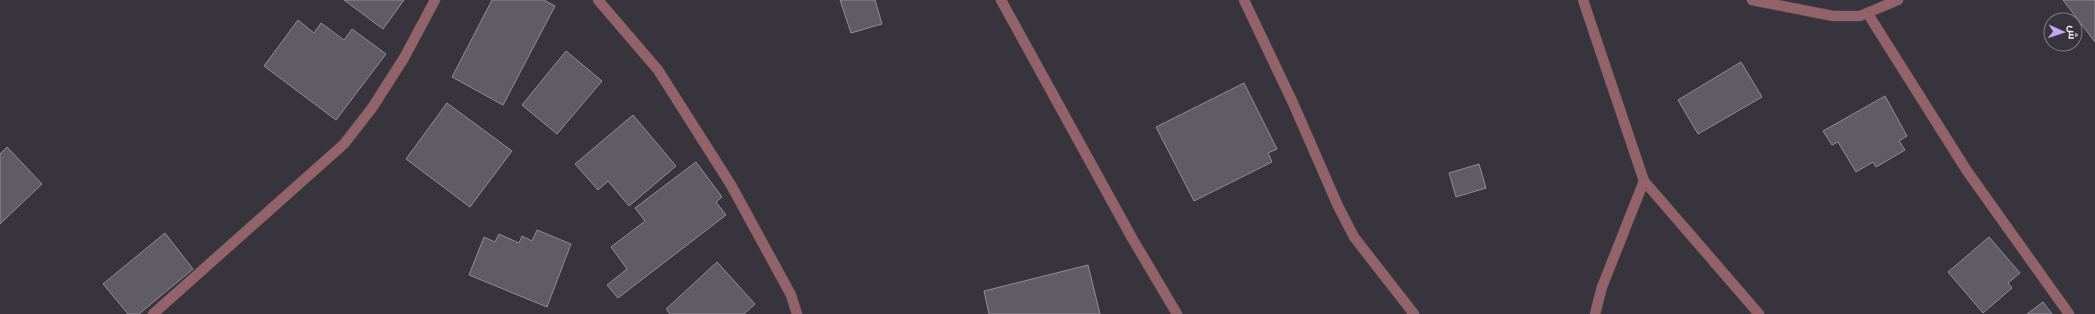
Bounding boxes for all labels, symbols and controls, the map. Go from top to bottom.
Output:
north arrow [2043,12,2083,52]
text: ش [2066,25,2079,40]

